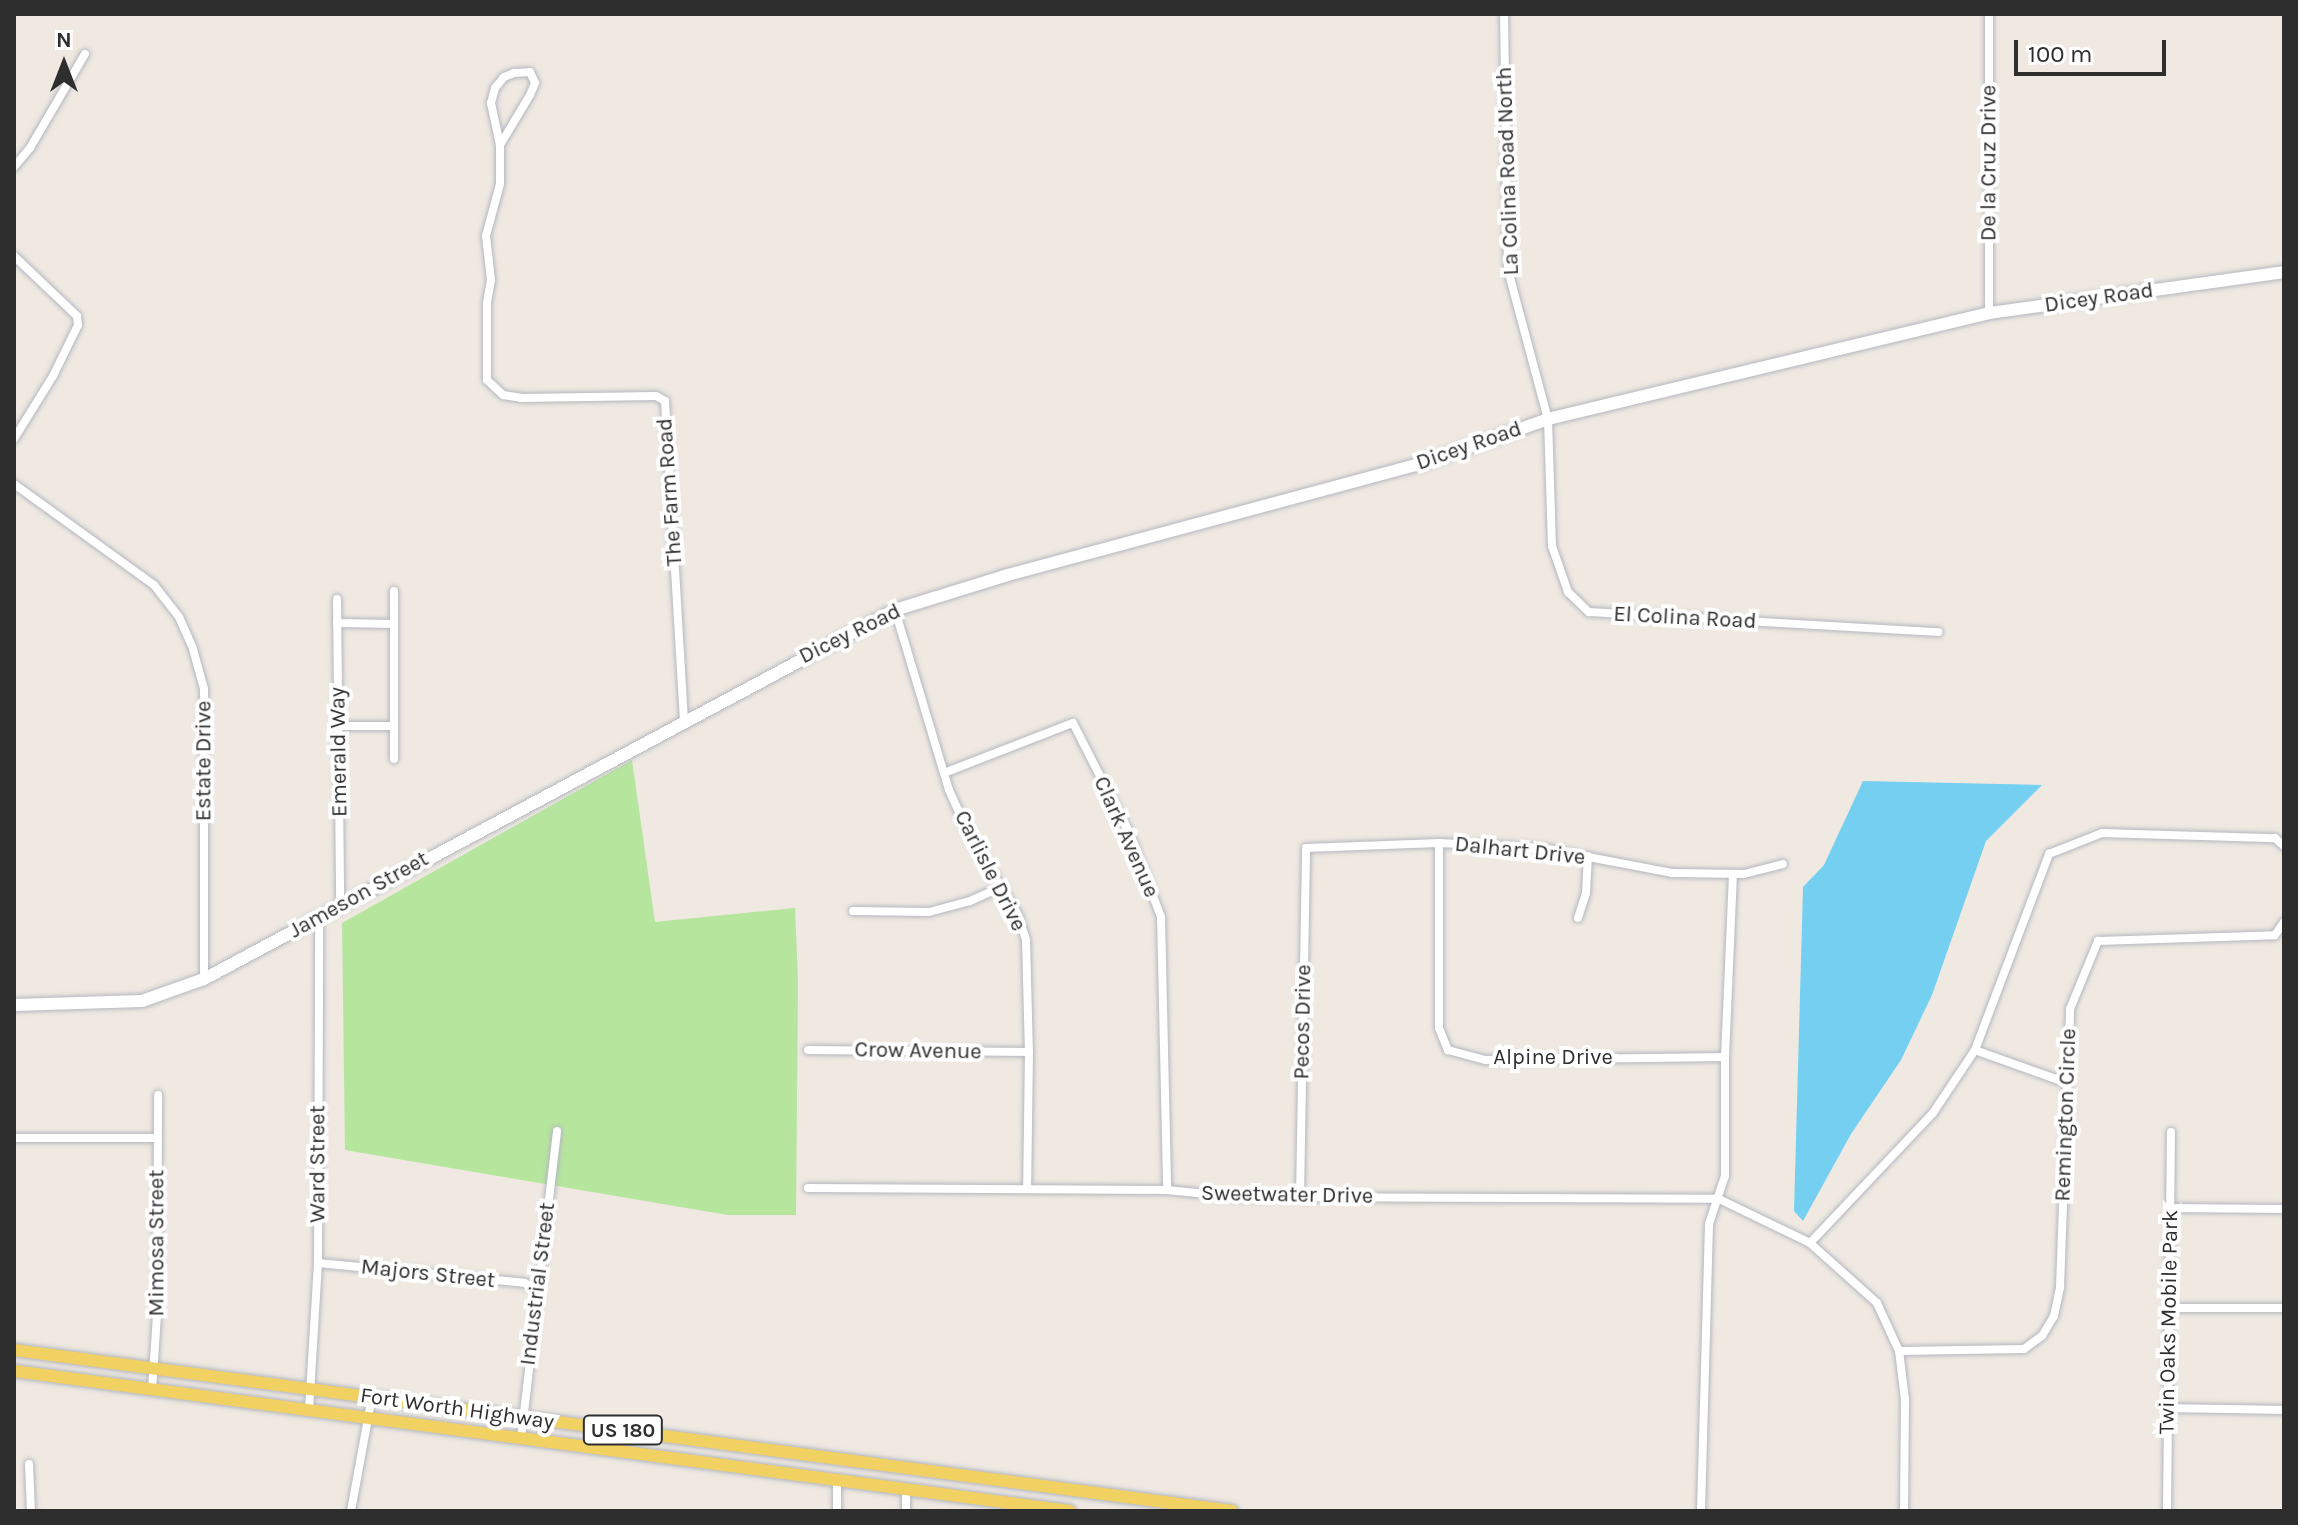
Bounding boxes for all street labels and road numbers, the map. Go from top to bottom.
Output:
street label: La Colina Road North [1491,66,1525,276]
street label: De la Cruz Drive [1976,85,2002,241]
street label: Dicey Road [2043,277,2155,319]
street label: Dicey Road [1413,416,1525,476]
street label: The Farm Road [652,417,688,567]
street label: Dicey Road [795,598,905,670]
street label: El Colina Road [1613,601,1757,635]
street label: Emerald Way [325,687,353,817]
street label: Estate Drive [191,701,217,821]
street label: Clark Avenue [1088,772,1164,902]
street label: Carlisle Drive [948,806,1032,936]
street label: Dalhart Drive [1453,831,1587,871]
street label: Jameson Street [285,846,433,944]
street label: Pecos Drive [1289,964,1317,1080]
street label: Remington Circle [2050,1028,2082,1202]
street label: Crow Avenue [854,1037,982,1065]
street label: Alpine Drive [1493,1045,1613,1071]
street label: Ward Street [305,1105,331,1223]
street label: Mimosa Street [144,1169,170,1317]
street label: Sweetwater Drive [1201,1180,1373,1210]
street label: Industrial Street [515,1201,561,1367]
street label: Twin Oaks Mobile Park [2154,1210,2184,1434]
street label: Majors Street [360,1254,496,1294]
street label: Fort Worth Highway [358,1382,556,1436]
road number: US 180 [581,1414,665,1446]

